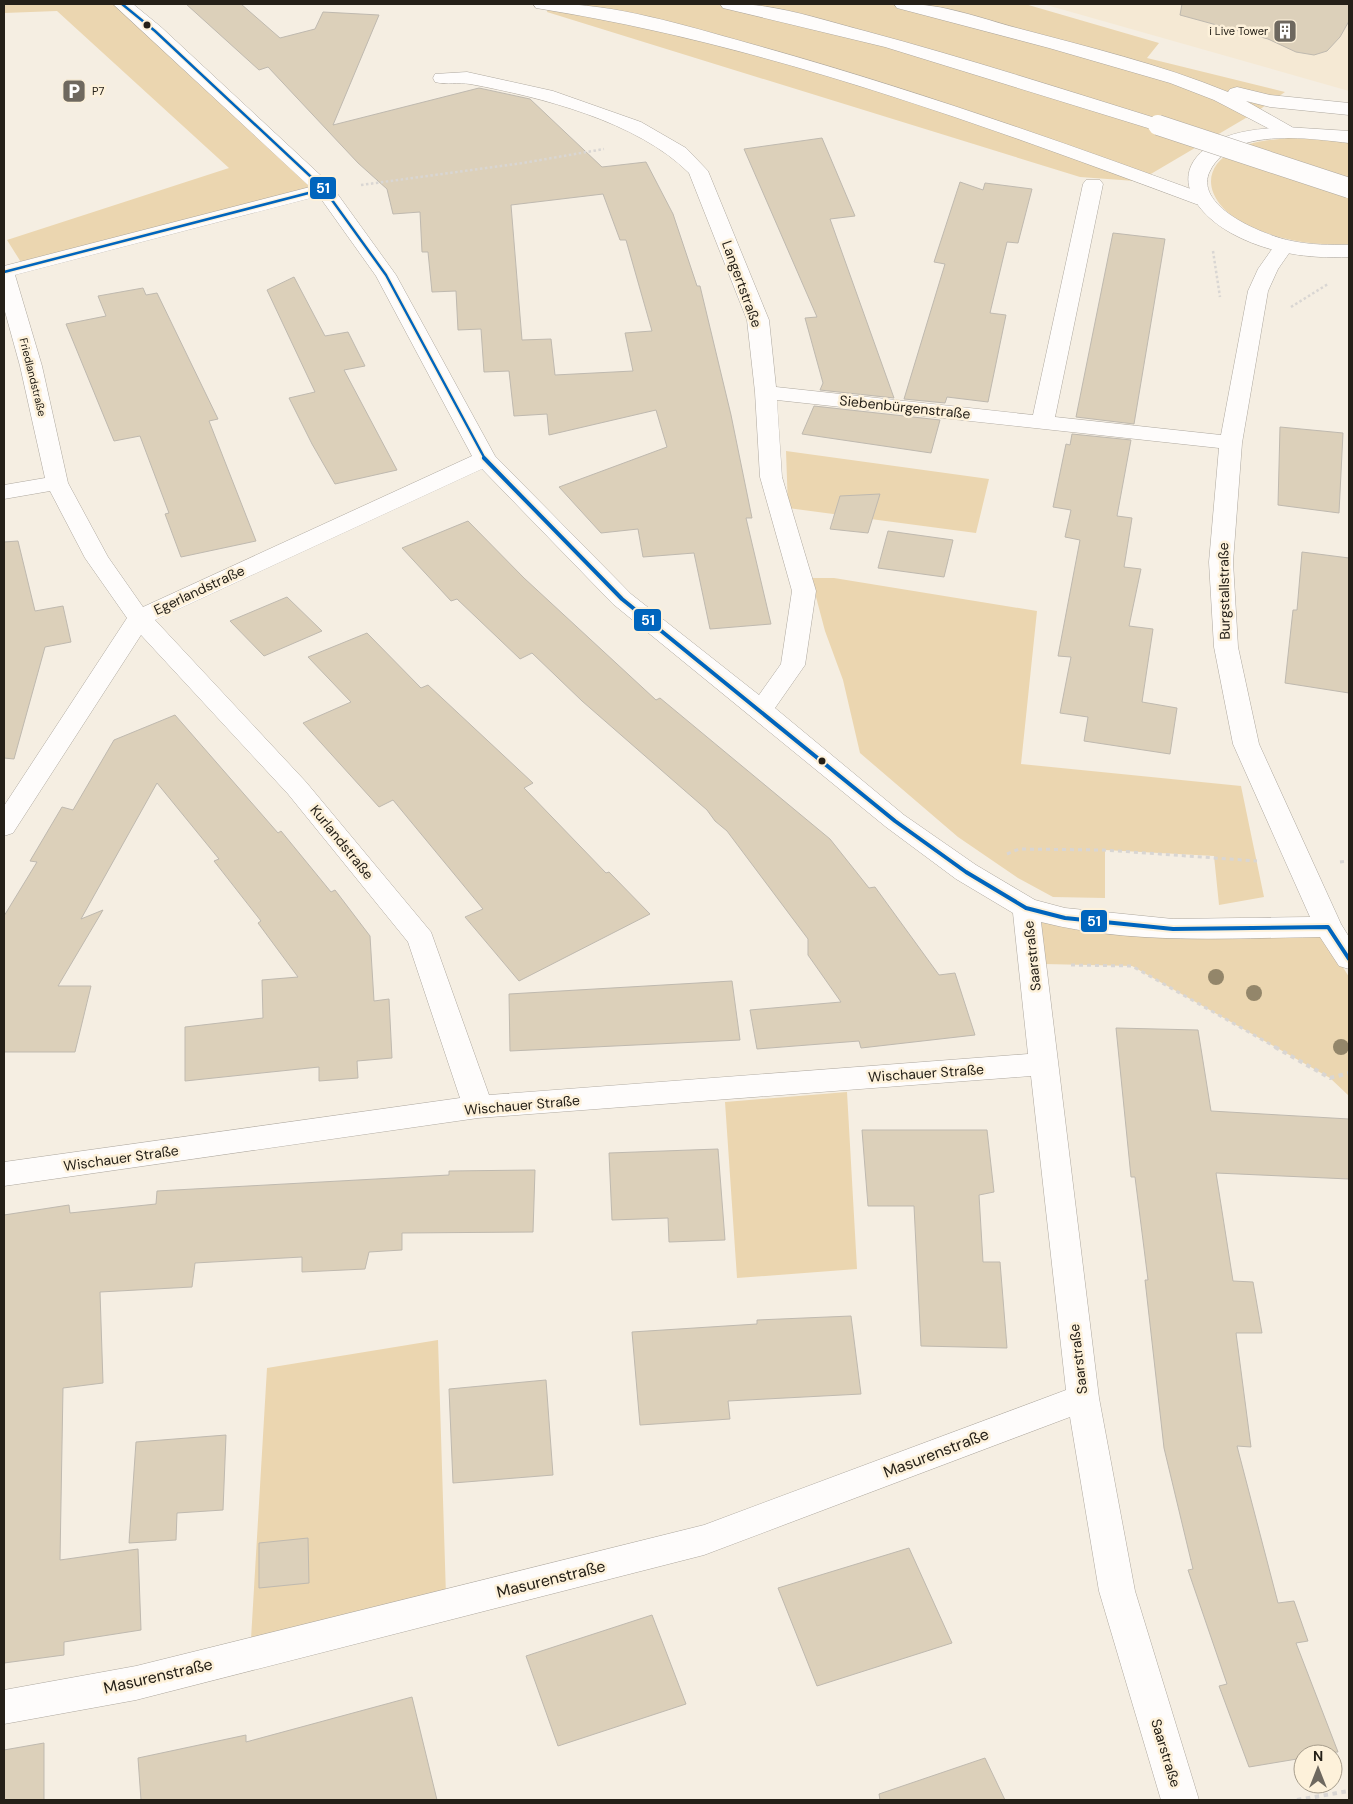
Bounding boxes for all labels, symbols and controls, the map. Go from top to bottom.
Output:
building icon: i Live Tower [1272,18,1298,44]
unlabelled marker [142,20,152,30]
place label: i Live Tower [1209,24,1268,38]
parking icon: P7 [61,78,87,104]
place label: P7 [92,84,104,98]
line badge: 51 [309,176,337,200]
text: 51 [316,179,330,197]
street label: Langertstraße [718,238,766,330]
street label: Friedlandstraße [16,336,50,418]
street label: Siebenbürgenstraße [839,391,971,423]
street label: Burgstallstraße [1214,542,1234,640]
street label: Egerlandstraße [151,561,247,619]
line badge: 51 [633,608,662,632]
text: 51 [641,611,655,629]
unlabelled marker [817,756,827,766]
street label: Kurlandstraße [306,801,378,883]
line badge: 51 [1080,909,1108,933]
text: 51 [1087,912,1101,930]
street label: Saarstraße [1019,920,1045,992]
street label: Wischauer Straße [868,1060,984,1086]
street label: Wischauer Straße [463,1091,581,1119]
street label: Wischauer Straße [62,1141,180,1175]
street label: Saarstraße [1065,1323,1091,1395]
street label: Masurenstraße [880,1423,992,1483]
street label: Masurenstraße [494,1555,608,1603]
street label: Masurenstraße [101,1653,215,1699]
street label: Saarstraße [1147,1717,1185,1789]
north arrow [1293,1744,1343,1794]
text: N [1313,1747,1323,1765]

